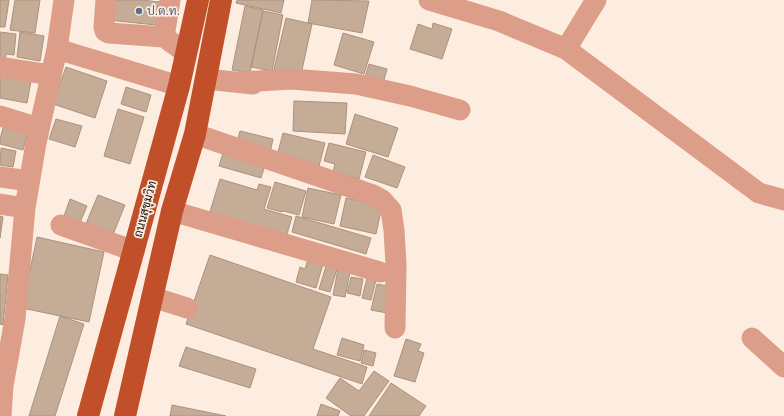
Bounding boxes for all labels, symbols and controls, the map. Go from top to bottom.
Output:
place label: ป.ต.ท. [147,4,180,18]
marker: ป.ต.ท. [134,6,144,16]
street label: ถนนสุขุมวิท [131,179,161,239]

